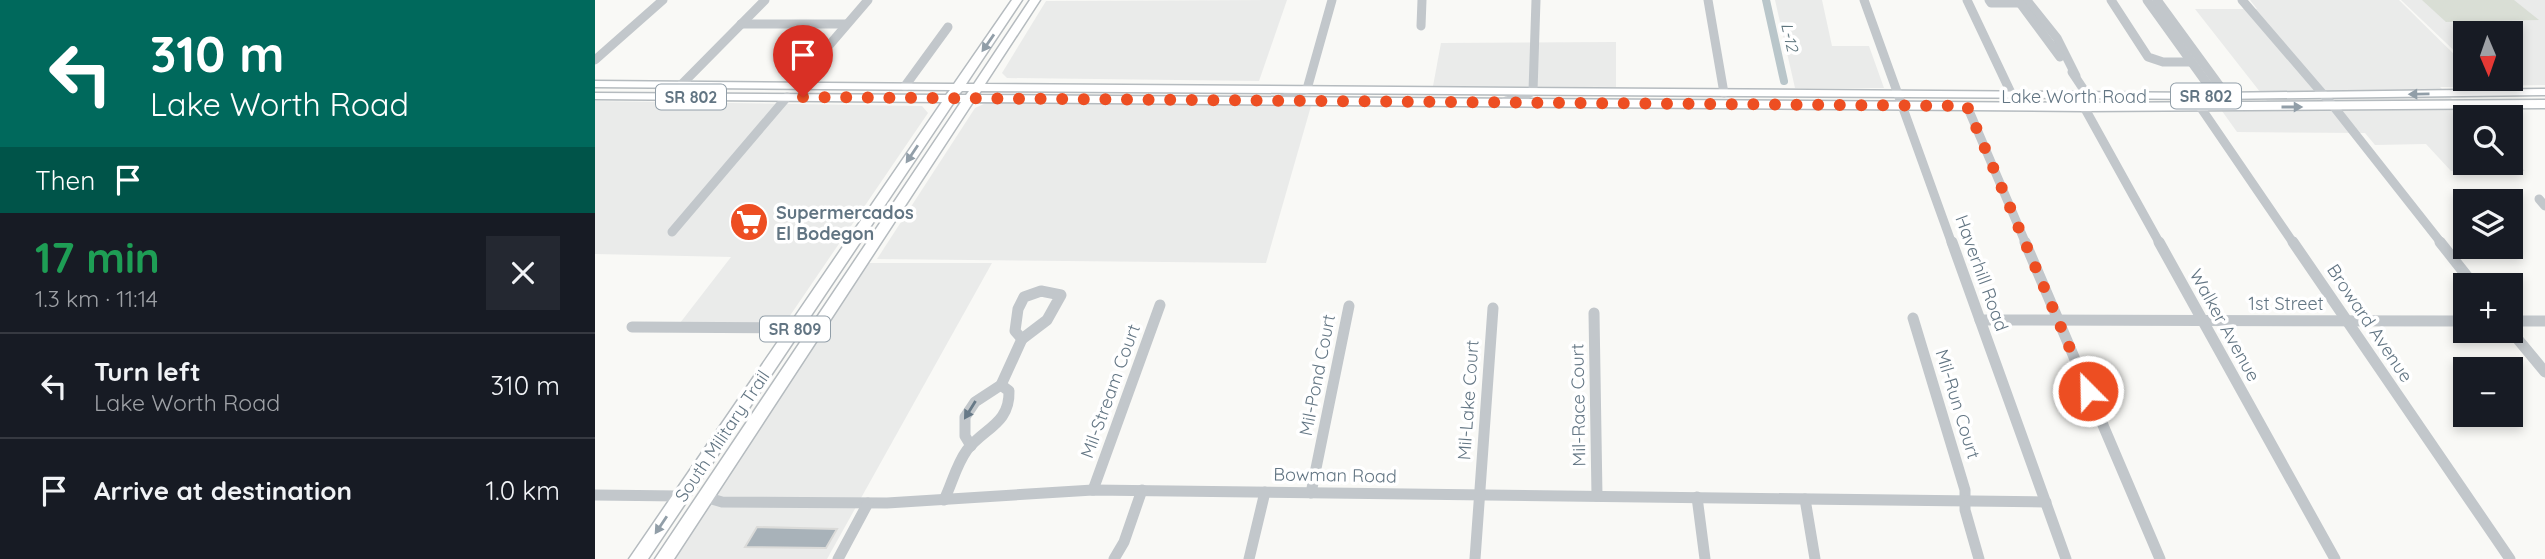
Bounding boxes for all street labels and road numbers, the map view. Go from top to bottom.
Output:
road number: SR 802 [2171,83,2241,108]
road number: SR 802 [656,85,726,110]
street label: Lake Worth Road [2001,85,2147,108]
street label: Haverhill Road [1950,212,2014,334]
street label: Broward Avenue [2322,260,2418,386]
street label: Walker Avenue [2185,265,2265,385]
street label: 1st Street [2248,292,2324,315]
street label: Mil-Pond Court [1294,312,1340,438]
road number: SR 809 [760,316,830,342]
street label: Mil-Stream Court [1075,321,1145,461]
street label: Mil-Lake Court [1452,339,1484,461]
street label: Mil-Race Court [1565,343,1591,467]
street label: Mil-Run Court [1930,346,1986,462]
street label: South Military Trail [669,366,775,506]
street label: Bowman Road [1273,462,1397,488]

